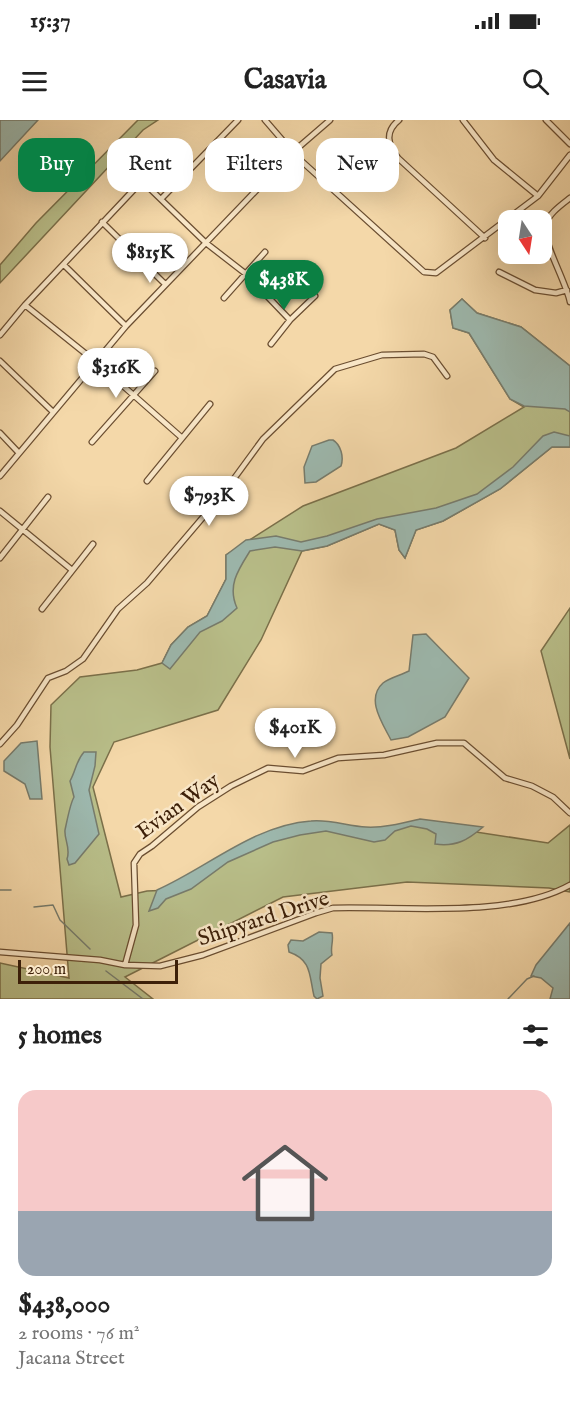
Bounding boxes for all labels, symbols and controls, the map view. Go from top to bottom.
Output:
text: 15:37 [30,7,70,35]
text: Casavia [244,64,326,98]
icon: menu [18,65,51,98]
icon: search [519,65,552,98]
chip: Buy [18,138,95,192]
chip: Rent [107,138,193,192]
chip: Filters [205,138,304,192]
chip: New [316,138,399,192]
north arrow [498,210,552,264]
map controls [498,210,552,264]
pin: $815K [108,233,192,284]
text: $815K [126,240,174,265]
pin: $438K [242,260,326,311]
text: $438K [259,267,309,292]
pin: $316K [74,348,158,399]
text: $316K [92,355,140,380]
pin: $793K [167,476,251,527]
text: $793K [183,483,235,508]
pin: $401K [253,708,337,759]
text: $401K [269,715,321,740]
street label: Evian Way [131,767,226,846]
street label: Shipyard Drive [194,884,333,953]
scale bar [18,957,178,984]
text: 200 m [27,960,66,980]
text: 5 homes [18,1019,102,1052]
icon: filters [519,1019,552,1052]
icon: home [231,1129,339,1237]
text: $438,000 [18,1288,110,1321]
text: 2 rooms · 76 m² [18,1321,139,1346]
text: Jacana Street [18,1346,125,1371]

